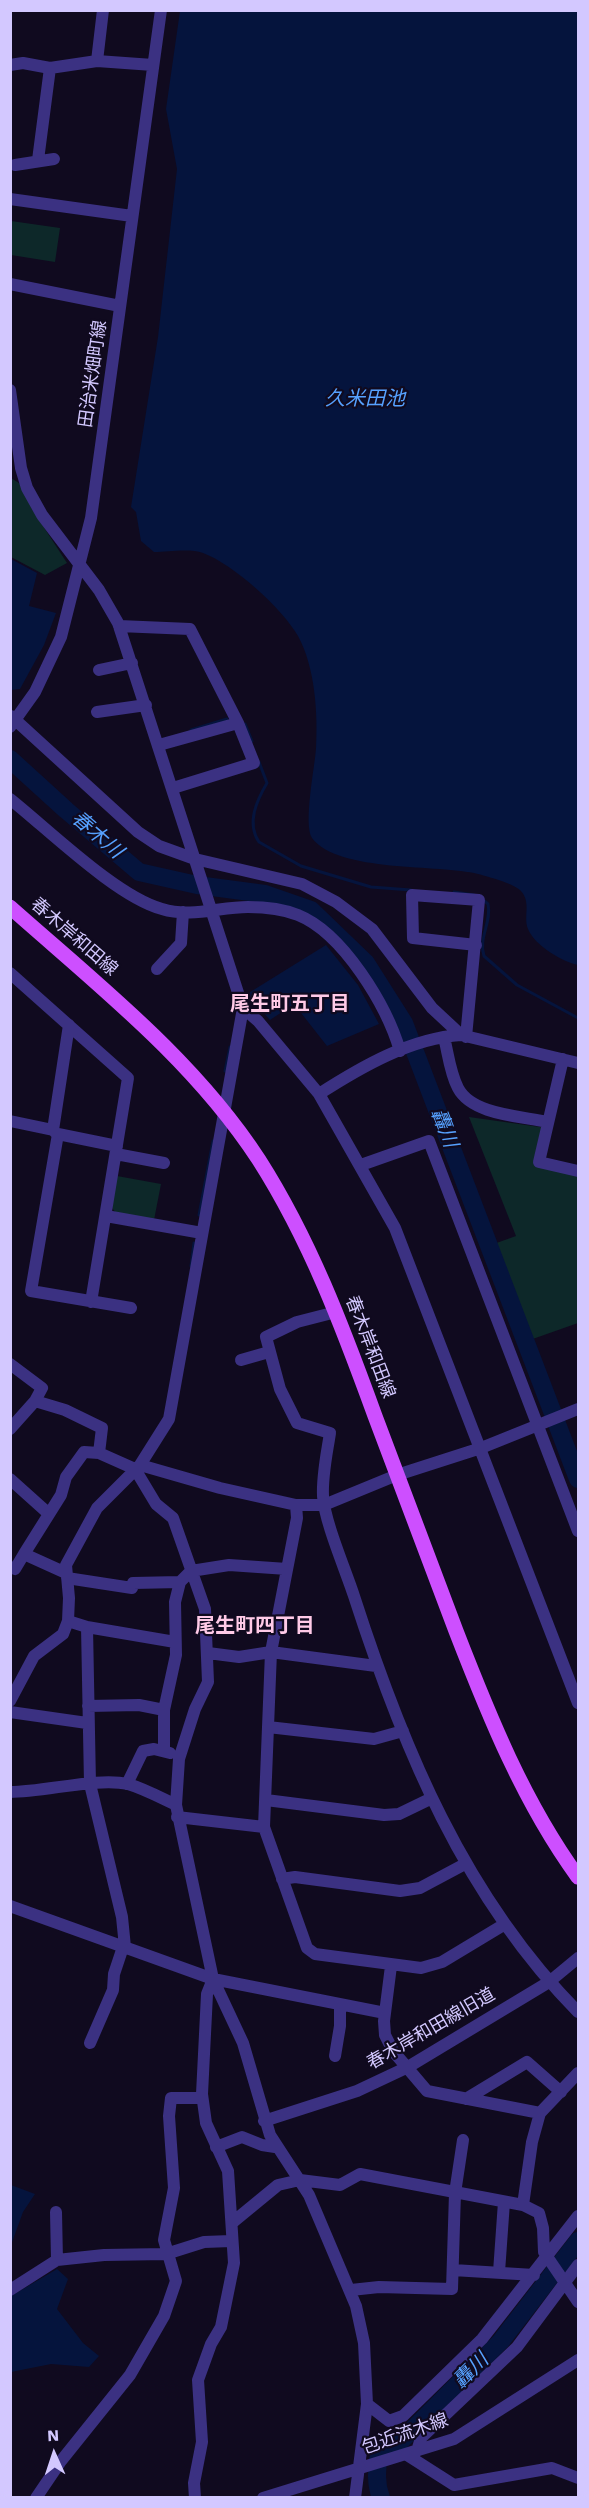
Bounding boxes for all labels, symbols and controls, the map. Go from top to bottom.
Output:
street label: 田治米畑町線 [75,319,111,429]
water label: 久米田池 [325,387,405,411]
water label: 春木川 [66,806,128,864]
street label: 春木岸和田線 [26,893,122,981]
district label: 尾生町五丁目 [230,992,350,1016]
water label: 轟川 [426,1105,462,1151]
street label: 春木岸和田線 [341,1293,399,1401]
district label: 尾生町四丁目 [195,1614,315,1638]
street label: 春木岸和田線旧道 [363,1984,499,2074]
water label: 轟川 [448,2348,494,2394]
street label: 包近流木線 [359,2409,451,2459]
north arrow [24,2424,84,2484]
text: N [47,2426,59,2445]

